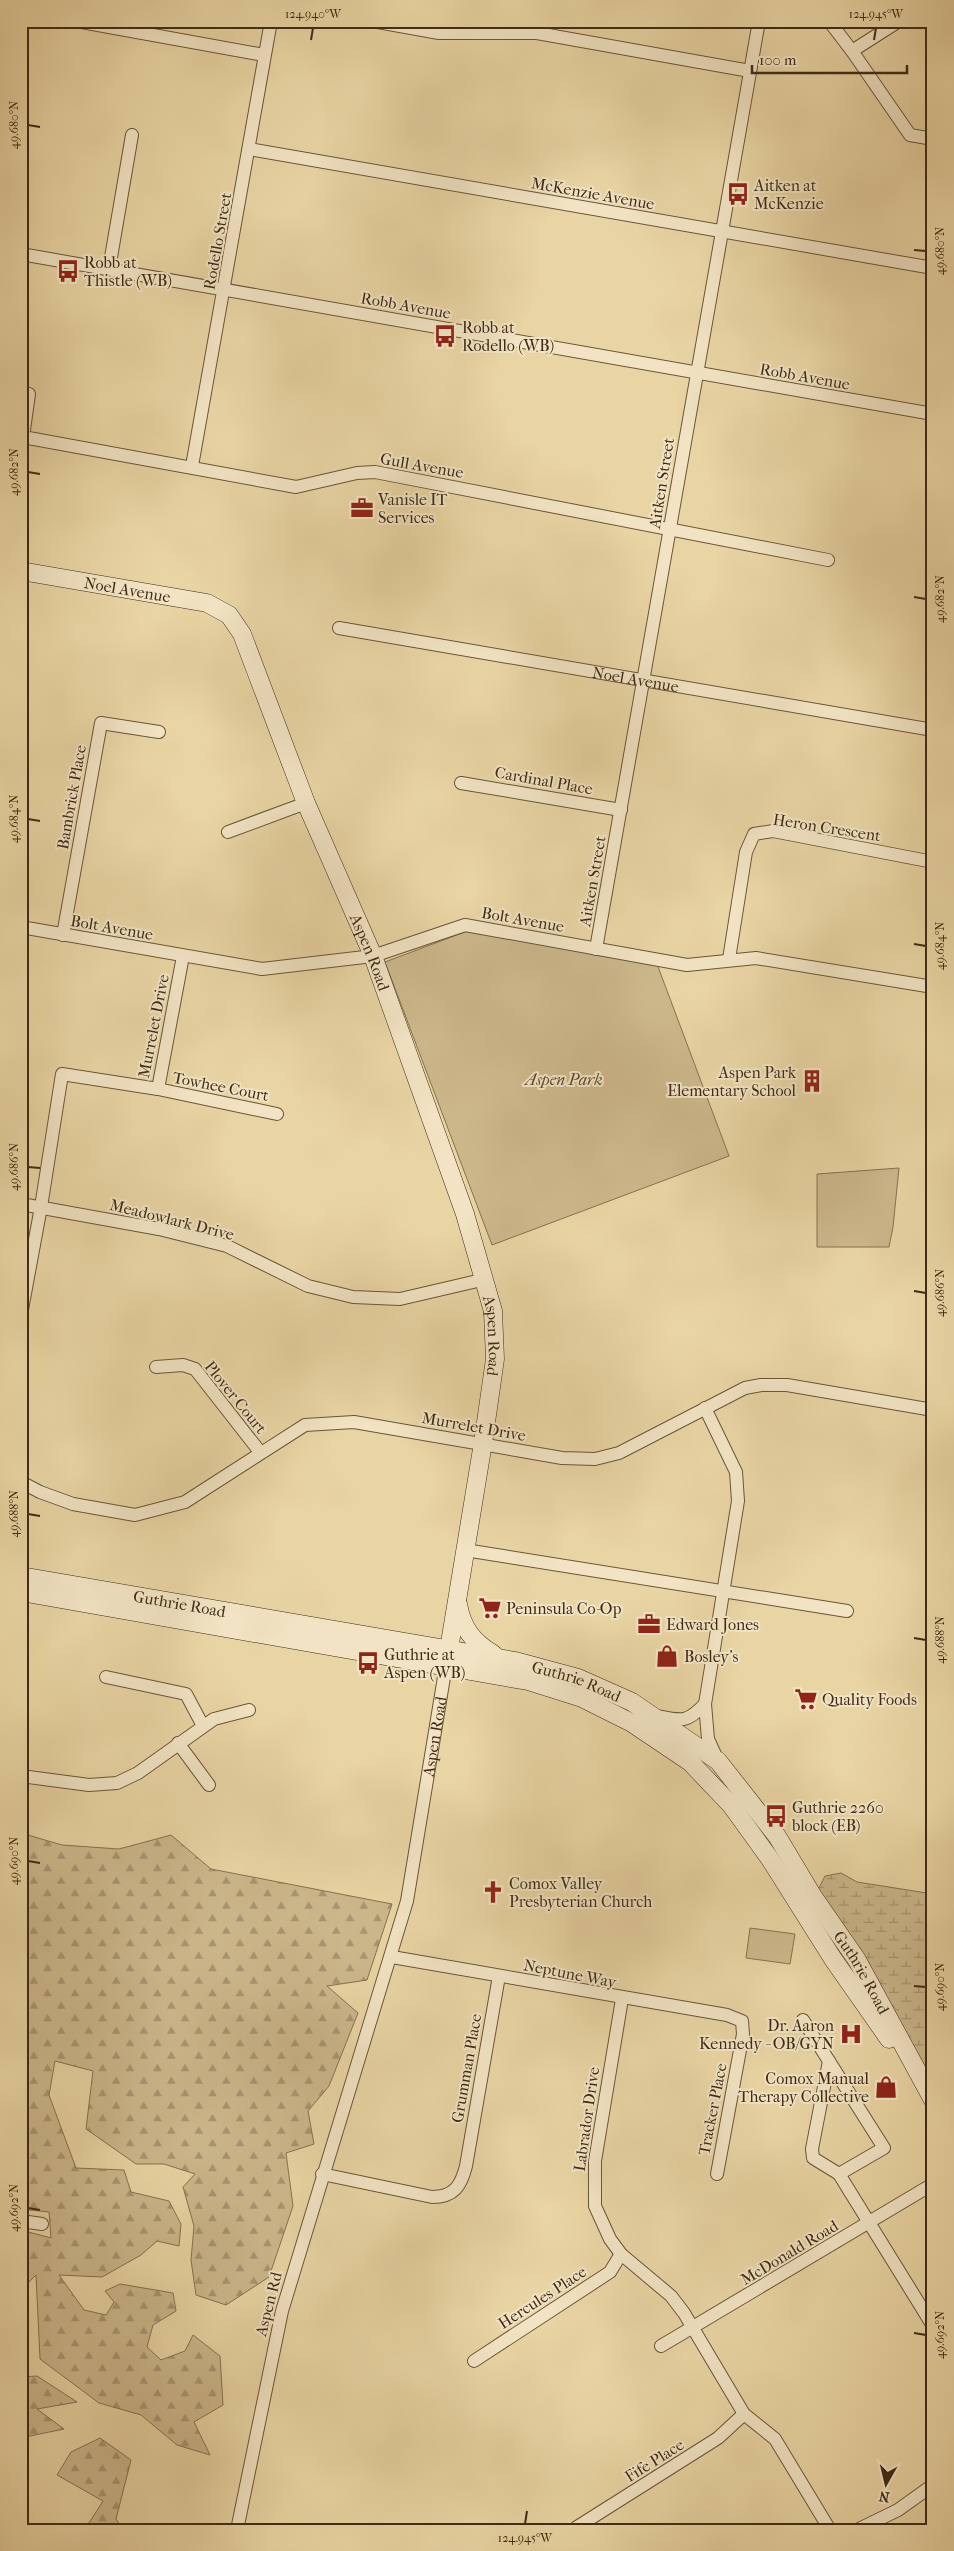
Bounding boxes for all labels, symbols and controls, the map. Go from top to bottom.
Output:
text: 124.940°W [285,7,342,21]
text: 124.945°W [849,7,904,21]
scale bar [752,42,906,74]
text: 100 m [759,51,797,69]
text: 49.680°N [7,101,21,149]
street label: McKenzie Avenue [530,173,656,214]
place label: Aitken at McKenzie [753,176,824,213]
bus stop icon: Aitken at McKenzie [725,181,751,207]
street label: Rodello Street [200,191,235,291]
text: 49.680°N [933,227,947,275]
place label: Robb at Thistle (WB) [84,253,172,290]
bus stop icon: Robb at Thistle (WB) [55,258,81,284]
street label: Robb Avenue [359,288,453,323]
place label: Robb at Rodello (WB) [462,318,554,355]
bus stop icon: Robb at Rodello (WB) [432,323,458,349]
street label: Robb Avenue [758,359,852,394]
street label: Aitken Street [645,436,678,531]
text: 49.682°N [7,448,21,496]
street label: Gull Avenue [379,449,465,482]
place label: Vanisle IT Services [377,490,448,527]
office icon: Vanisle IT Services [349,495,375,521]
street label: Noel Avenue [83,573,172,607]
text: 49.682°N [933,575,947,623]
street label: Noel Avenue [591,663,680,696]
street label: Bambrick Place [53,743,90,851]
street label: Cardinal Place [493,763,594,798]
text: 49.684°N [7,795,21,843]
street label: Heron Crescent [772,810,882,845]
street label: Aitken Street [575,834,610,929]
street label: Bolt Avenue [480,903,566,936]
street label: Aspen Road [345,910,394,994]
street label: Bolt Avenue [69,911,155,944]
text: 49.684°N [933,922,947,970]
street label: Murrelet Drive [134,973,173,1080]
place label: Aspen Park Elementary School [667,1063,797,1100]
street label: Towhee Court [171,1068,271,1105]
building icon: Aspen Park Elementary School [799,1068,825,1094]
park label: Aspen Park [523,1070,603,1089]
text: 49.686°N [7,1143,21,1191]
street label: Meadowlark Drive [108,1195,236,1244]
text: 49.686°N [933,1269,947,1317]
street label: Aspen Road [479,1292,504,1378]
street label: Plover Court [201,1357,271,1438]
street label: Murrelet Drive [420,1408,528,1445]
text: 49.688°N [7,1490,21,1538]
street label: Guthrie Road [132,1587,228,1621]
supermarket icon: Peninsula Co-Op [477,1595,503,1621]
place label: Peninsula Co-Op [506,1599,622,1618]
office icon: Edward Jones [636,1611,662,1637]
place label: Edward Jones [666,1615,759,1634]
text: 49.688°N [933,1616,947,1664]
shop icon: Bosley's [654,1643,680,1669]
place label: Guthrie at Aspen (WB) [383,1645,465,1682]
place label: Bosley's [684,1647,739,1666]
bus stop icon: Guthrie at Aspen (WB) [355,1650,381,1676]
street label: Guthrie Road [530,1657,624,1706]
supermarket icon: Quality Foods [793,1686,819,1712]
place label: Quality Foods [822,1690,917,1709]
street label: Aspen Road [419,1695,451,1779]
place label: Guthrie 2260 block (EB) [791,1798,884,1835]
bus stop icon: Guthrie 2260 block (EB) [763,1803,789,1829]
text: 49.690°N [7,1837,21,1885]
place label: Comox Valley Presbyterian Church [509,1874,652,1911]
church icon: Comox Valley Presbyterian Church [480,1879,506,1905]
street label: Guthrie Road [830,1927,894,2018]
street label: Neptune Way [522,1955,618,1992]
text: 49.690°N [933,1963,947,2011]
street label: Grumman Place [448,2012,485,2124]
place label: Dr. Aaron Kennedy - OB/GYN [699,2016,835,2053]
hospital icon: Dr. Aaron Kennedy - OB/GYN [838,2021,864,2047]
street label: Tracker Place [694,2061,731,2157]
street label: Labrador Drive [570,2065,603,2173]
place label: Comox Manual Therapy Collective [738,2069,870,2106]
shop icon: Comox Manual Therapy Collective [873,2074,899,2100]
text: 49.692°N [7,2184,21,2232]
street label: McDonald Road [737,2216,842,2289]
street label: Hercules Place [495,2262,590,2333]
street label: Aspen Rd [251,2270,286,2339]
text: 49.692°N [933,2311,947,2359]
street label: Fife Place [621,2435,687,2486]
north arrow [862,2458,912,2508]
text: N [877,2487,891,2506]
text: 124.945°W [498,2531,553,2545]

